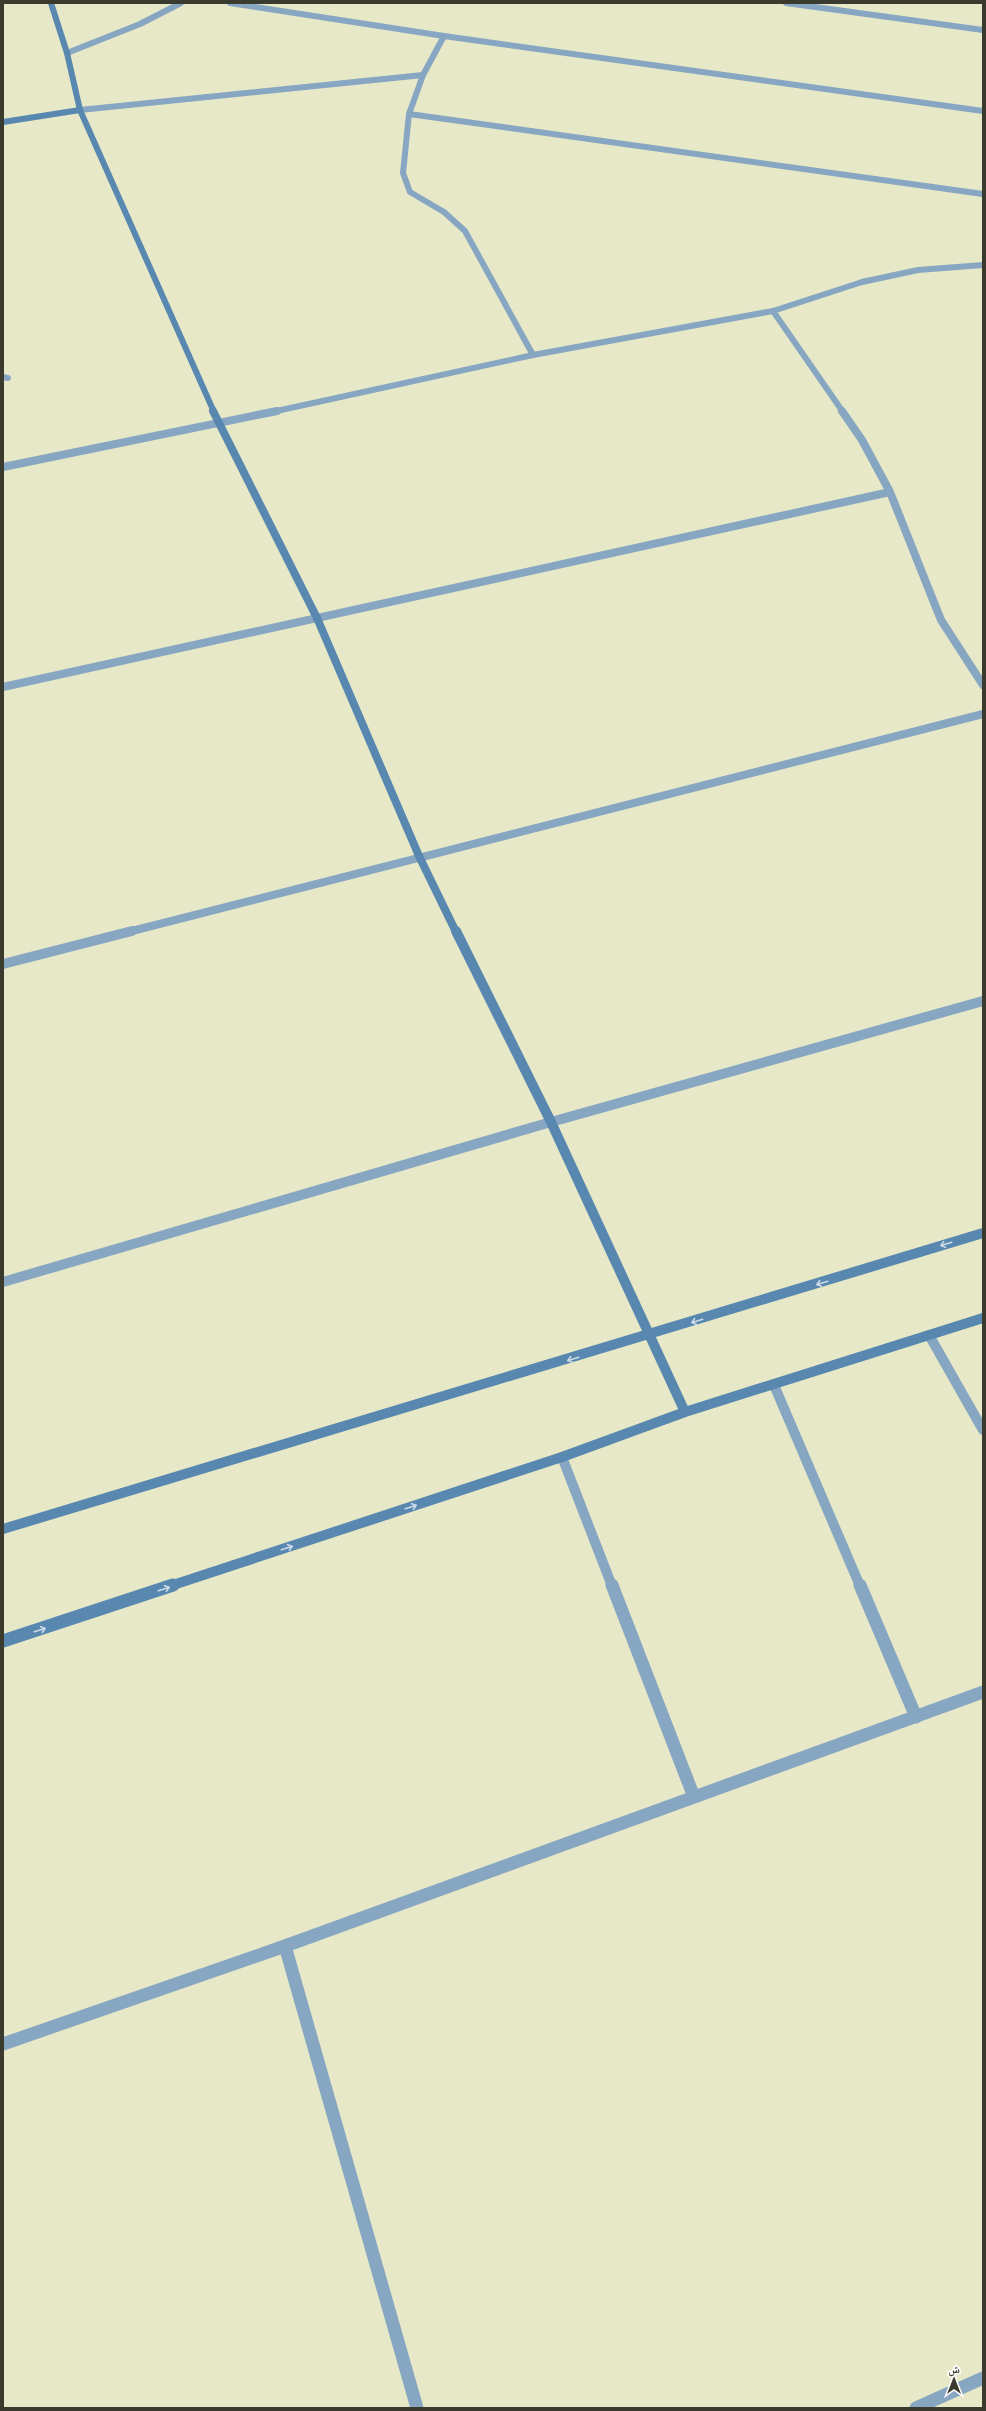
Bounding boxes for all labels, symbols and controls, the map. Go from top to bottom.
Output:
one-way arrow [939,1241,952,1248]
one-way arrow [815,1280,828,1287]
one-way arrow [691,1318,704,1325]
one-way arrow [567,1356,580,1363]
one-way arrow [404,1503,416,1511]
one-way arrow [281,1544,293,1552]
one-way arrow [157,1585,170,1592]
one-way arrow [34,1626,47,1633]
north arrow [934,2359,974,2399]
text: ش [948,2362,960,2377]

